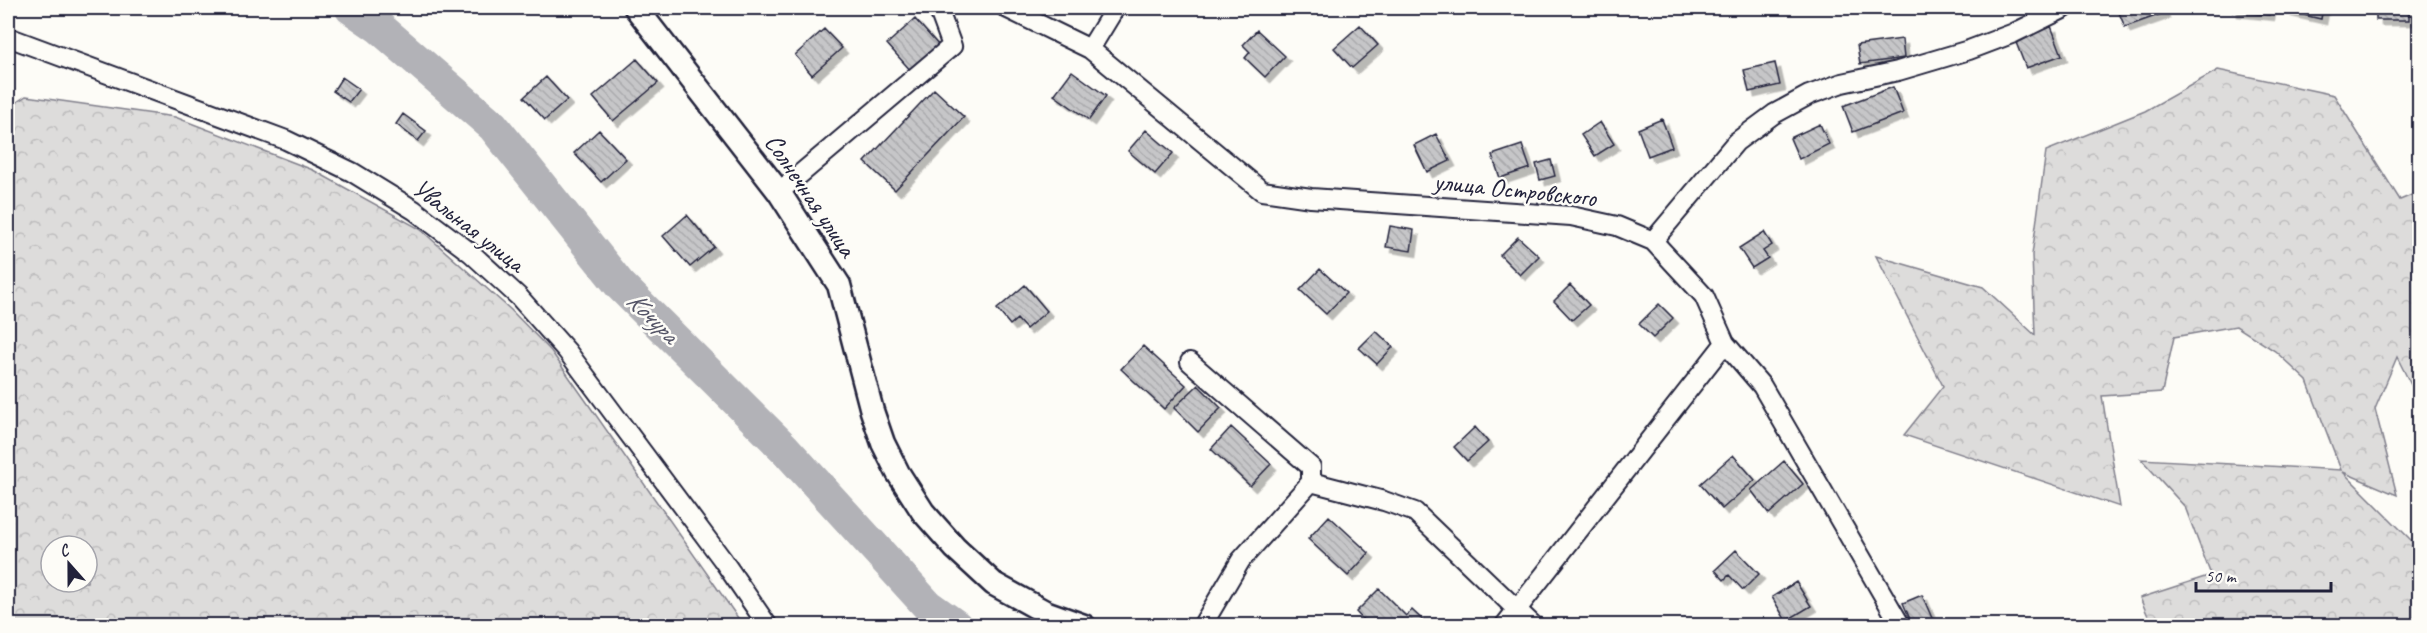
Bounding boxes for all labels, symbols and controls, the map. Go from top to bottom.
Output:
street label: Солнечная улица [757,127,865,265]
street label: улица Островского [1430,164,1599,215]
street label: Увальная улица [406,171,533,281]
water label: Кочура [620,284,688,352]
north arrow [39,534,99,594]
text: С [57,539,73,562]
scale bar [2196,555,2331,593]
text: 50 m [2205,565,2238,587]

